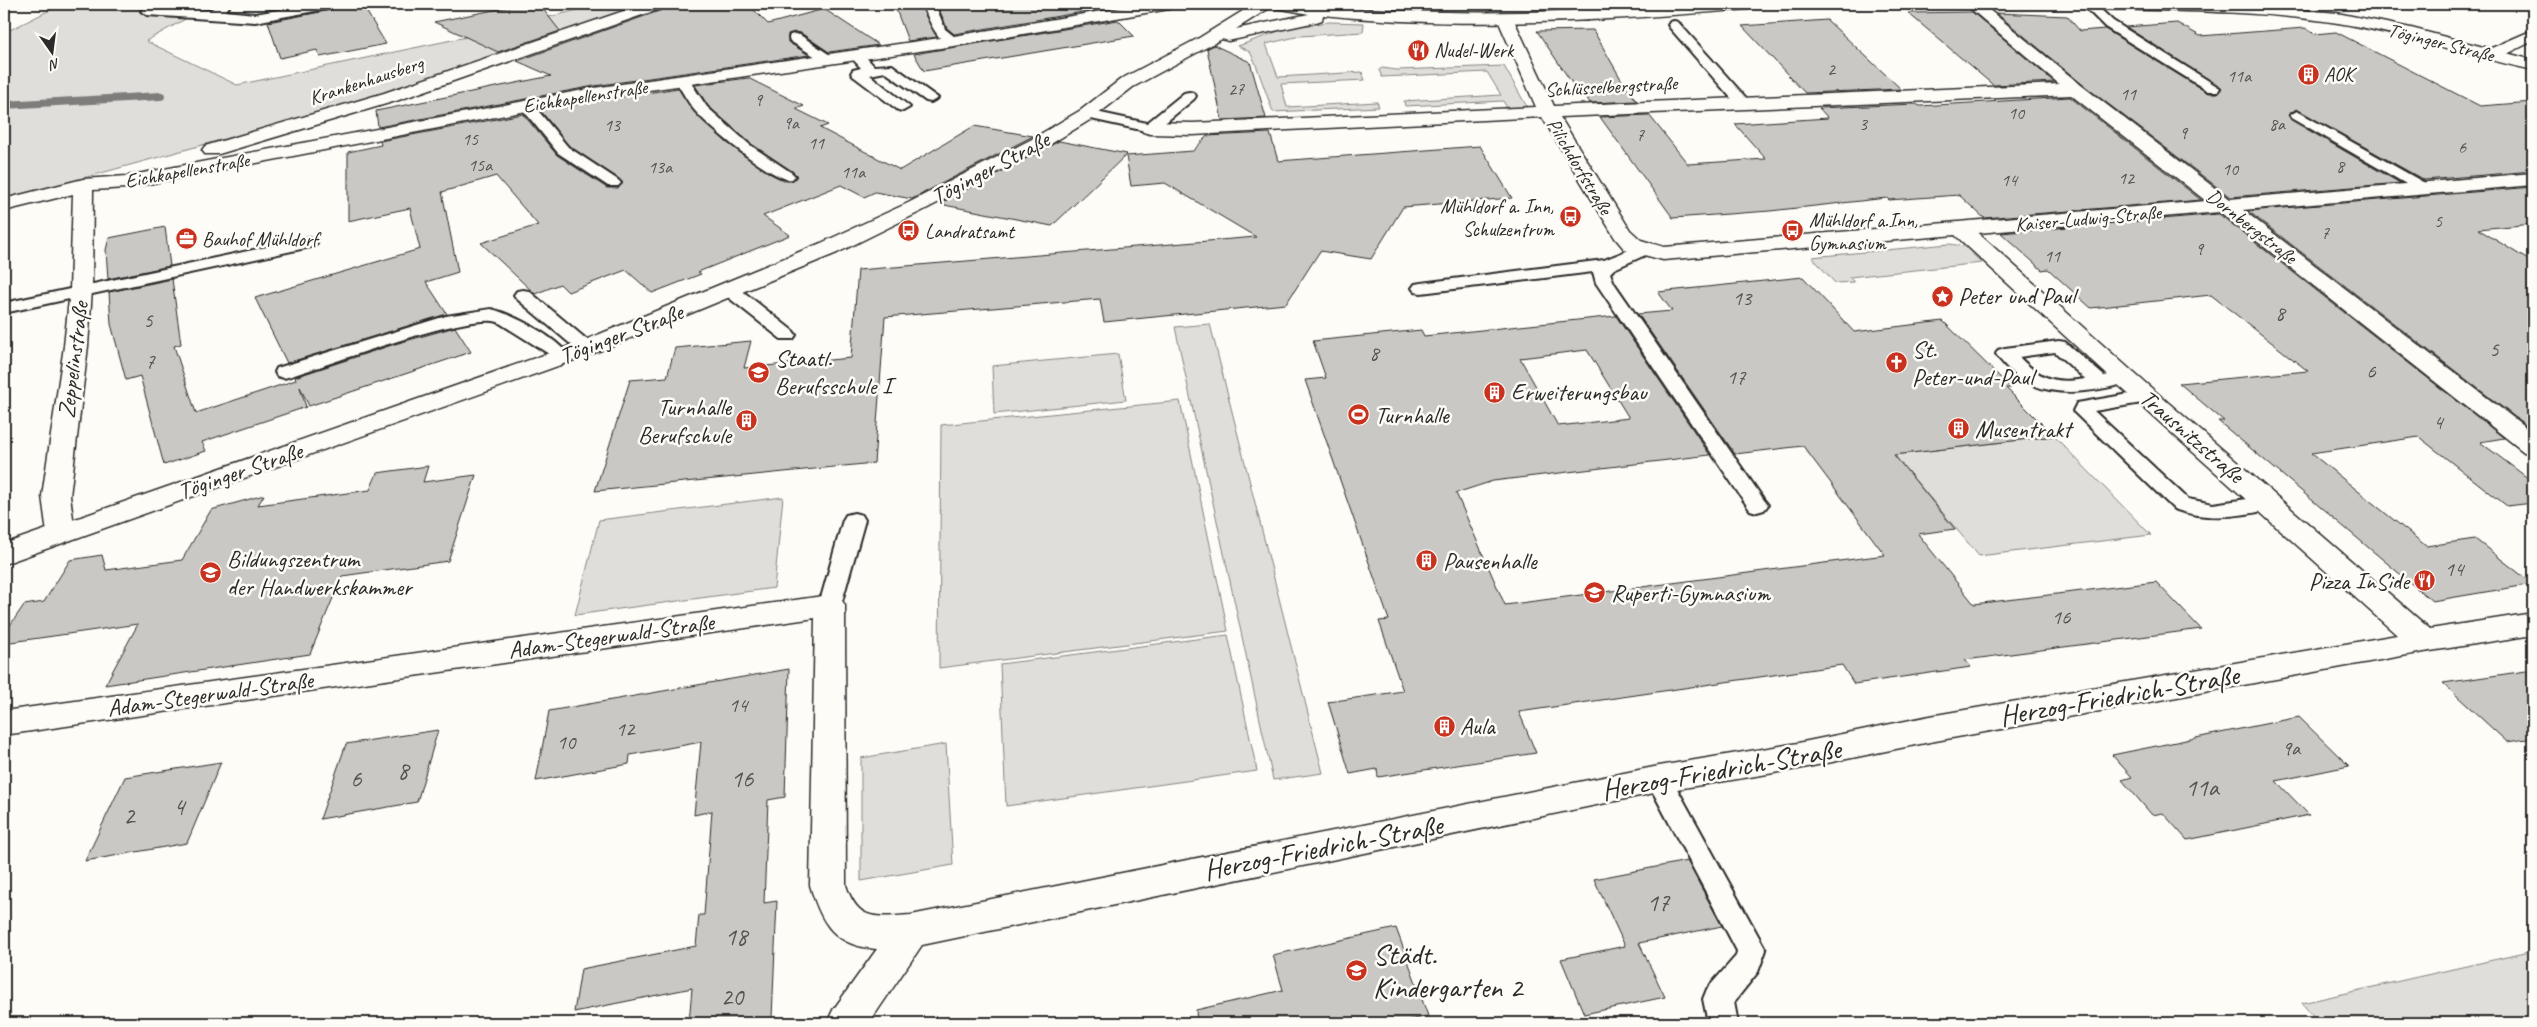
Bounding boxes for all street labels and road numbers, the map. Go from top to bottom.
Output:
street label: Töginger Straße [2385,17,2498,68]
street label: Krankenhausberg [306,50,428,111]
street label: Schlüsselbergstraße [1544,70,1679,102]
street label: Eichkapellenstraße [521,74,650,119]
street label: Pilichdorfstraße [1541,113,1619,220]
street label: Töginger Straße [926,123,1056,212]
street label: Eichkapellenstraße [123,147,252,194]
street label: Dornbergstraße [2202,183,2303,270]
street label: Kaiser-Ludwig-Straße [2014,200,2164,237]
street label: Töginger Straße [555,296,689,371]
street label: Zeppelinstraße [51,298,95,420]
street label: Trausnitzstraße [2134,383,2252,491]
street label: Töginger Straße [174,435,308,506]
street label: Adam-Stegerwald-Straße [506,606,718,665]
street label: Herzog-Friedrich-Straße [1997,656,2244,735]
street label: Adam-Stegerwald-Straße [105,664,317,723]
street label: Herzog-Friedrich-Straße [1599,730,1846,809]
street label: Herzog-Friedrich-Straße [1201,806,1448,889]

